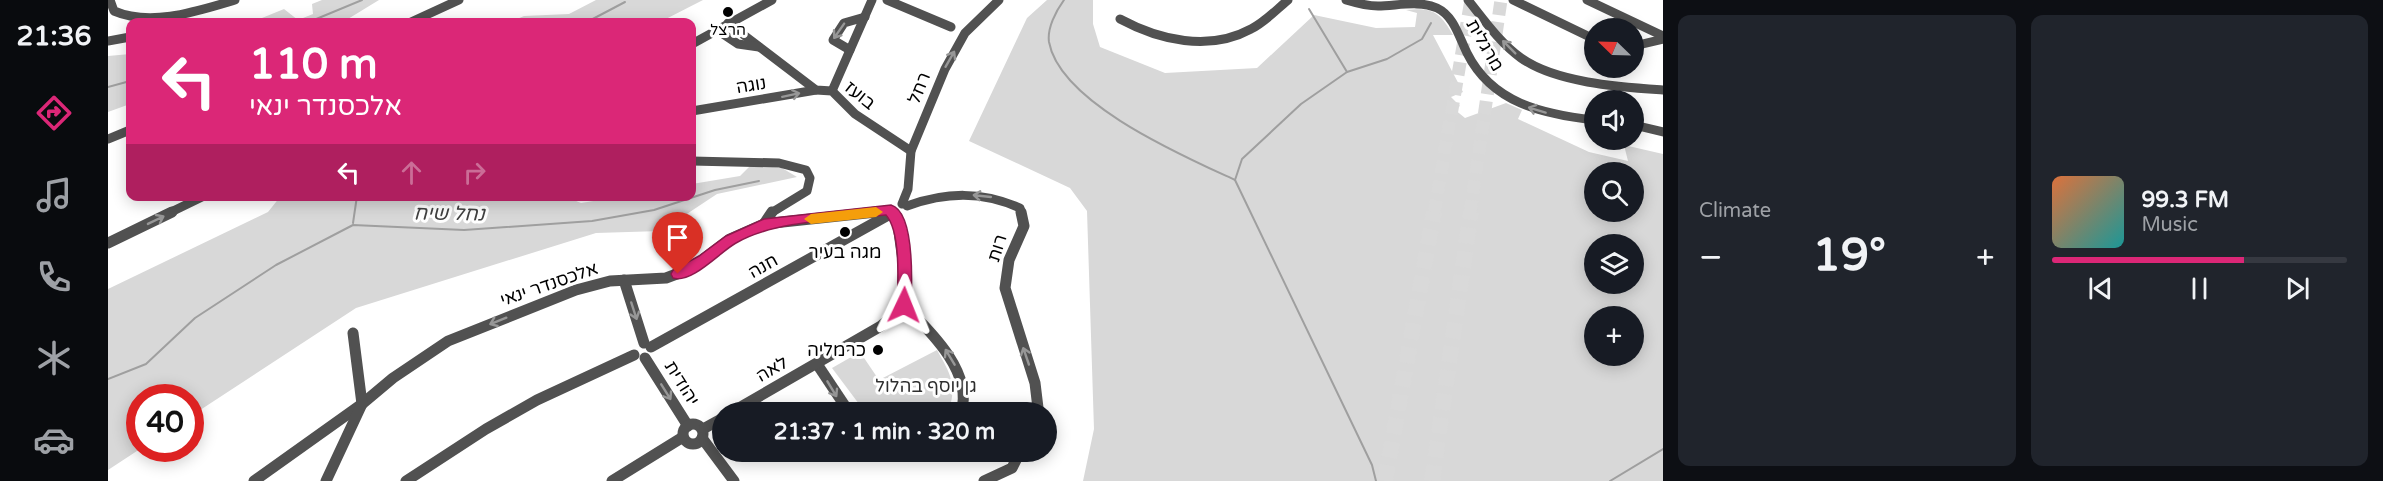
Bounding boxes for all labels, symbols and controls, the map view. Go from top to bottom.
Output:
marker: הרצל [721,5,735,19]
street label: מרגלית [1461,15,1509,75]
north arrow [1584,18,1644,78]
map controls [1584,18,1644,366]
text: 21:36 [17,20,91,53]
place label: הרצל [710,21,746,39]
one-way arrow [833,23,845,39]
text: 110 m [249,39,378,90]
one-way arrow [1501,39,1516,54]
icon: left [150,42,228,120]
one-way arrow [945,51,957,68]
street label: רחל [903,69,935,107]
street label: נוגה [734,72,768,98]
street label: בועז [840,76,881,115]
one-way arrow [780,89,800,100]
text: אלכסנדר ינאי [249,90,402,123]
button: sound [1584,90,1644,150]
icon: directions [33,92,75,134]
one-way arrow [1528,104,1547,115]
icon: left [332,156,365,189]
icon: ahead [395,156,428,189]
icon: right [458,156,491,189]
button: search [1584,162,1644,222]
icon: music [33,174,75,216]
text: 99.3 FM [2142,187,2229,213]
one-way arrow [973,190,993,201]
text: Climate [1699,199,1771,223]
water label: נחל שיח [413,201,487,227]
pin [652,212,703,274]
one-way arrow [147,213,165,225]
text: Music [2142,213,2198,237]
icon: arrive [661,221,694,254]
marker: מגה בעיר [838,225,852,239]
text: 19° [1812,229,1886,283]
street label: רות [982,232,1012,264]
button: layers [1584,234,1644,294]
text: − [1699,238,1723,277]
text: + [1976,238,1994,277]
place label: מגה בעיר [809,241,881,263]
street label: חנה [744,249,782,283]
icon: phone [33,256,75,298]
street label: אלכסנדר ינאי [497,257,601,311]
icon: previous [2084,272,2117,305]
icon: pause [2183,272,2216,305]
icon: next [2281,272,2314,305]
position arrow [872,273,936,337]
one-way arrow [630,301,641,320]
button: + [1584,306,1644,366]
one-way arrow [489,316,508,327]
icon: climate [33,337,75,379]
place label: כרמליה [807,339,866,361]
marker: כרמליה [871,343,885,357]
one-way arrow [1020,347,1031,366]
one-way arrow [944,349,956,366]
street label: לאה [752,351,792,387]
street label: יהודית [660,356,704,410]
park label: גן יוסף בהלול [875,375,977,397]
one-way arrow [826,380,838,397]
one-way arrow [661,383,673,400]
speed limit sign: 40 [126,384,204,462]
icon: car [33,419,75,461]
text: 21:37 · 1 min · 320 m [774,419,995,445]

